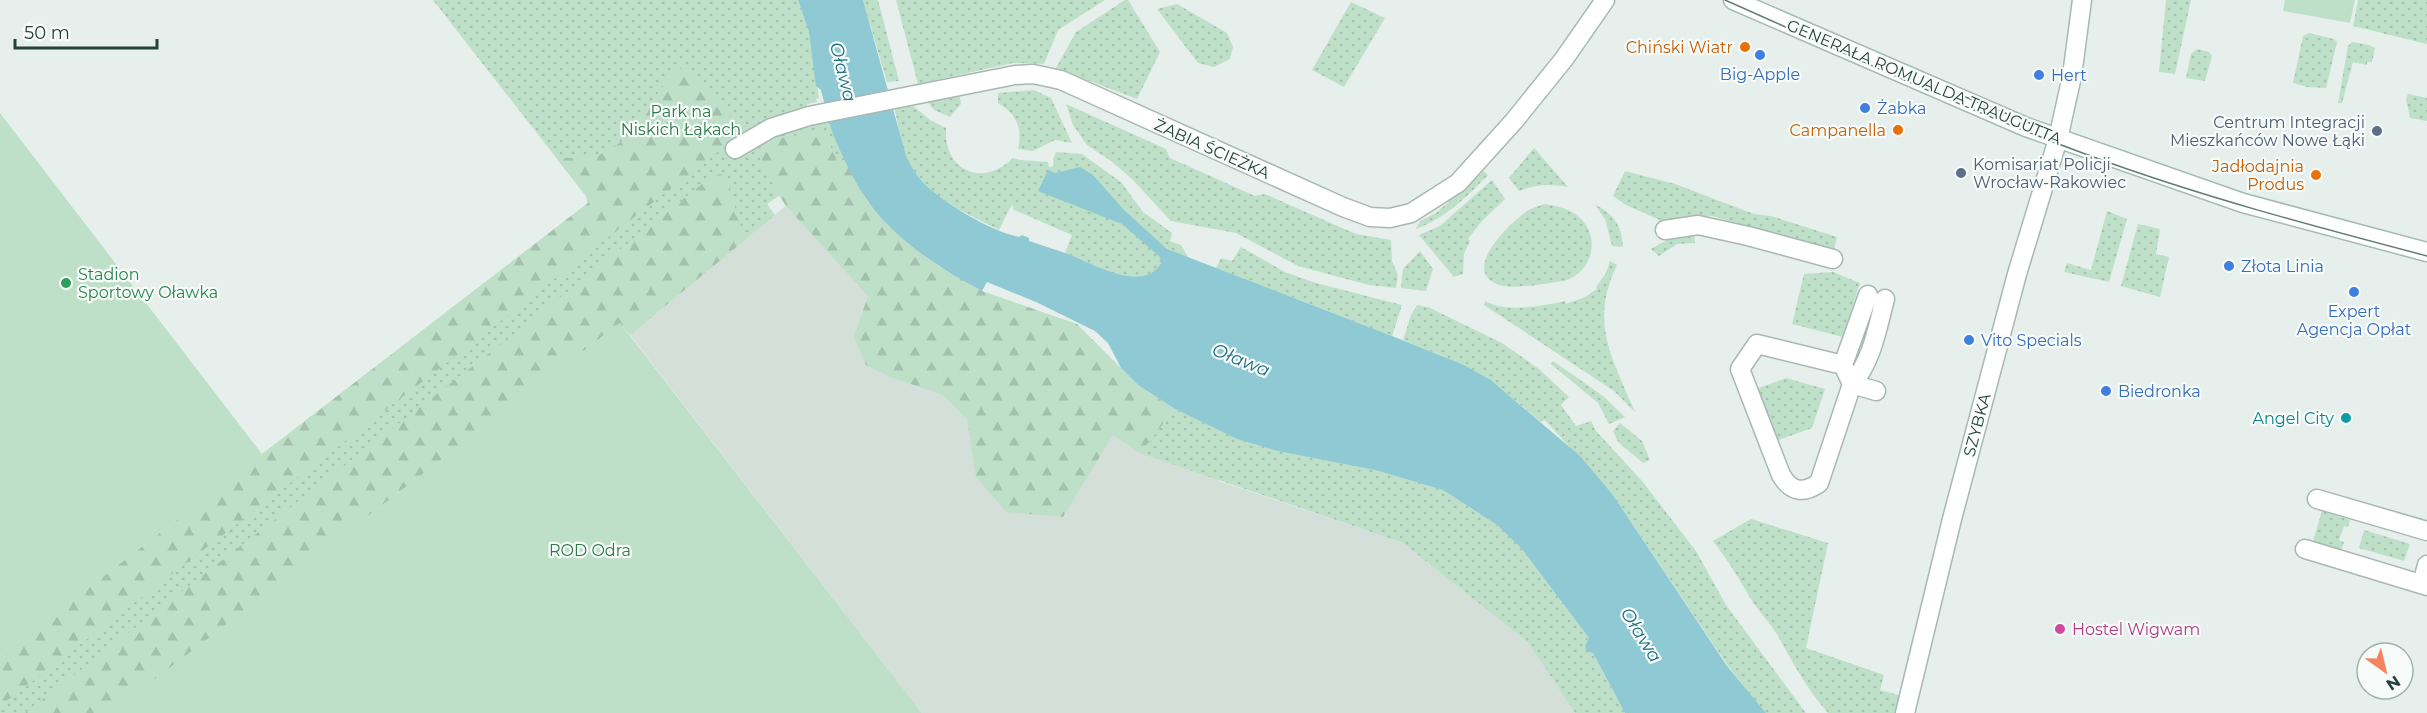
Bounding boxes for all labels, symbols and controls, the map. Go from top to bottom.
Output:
scale bar [15,12,158,50]
street label: GENERAŁA ROMUALDA TRAUGUTTA [1784,15,2065,149]
text: 50 m [24,22,70,44]
place label: Chiński Wiatr [1626,38,1733,57]
water label: Oława [825,40,861,104]
marker: Chiński Wiatr [1738,40,1752,54]
marker: Big-Apple [1753,48,1767,62]
place label: Big-Apple [1720,65,1800,84]
place label: Hert [2051,66,2087,85]
marker: Hert [2032,68,2046,82]
place label: Żabka [1877,99,1927,118]
marker: Żabka [1858,101,1872,115]
park label: Park na Niskich Łąkach [621,102,741,139]
place label: Centrum Integracji Mieszkańców Nowe Łąki [2170,113,2365,150]
street label: ŻABIA ŚCIEŻKA [1151,115,1273,183]
place label: Campanella [1790,121,1886,140]
marker: Campanella [1891,123,1905,137]
marker: Centrum Integracji Mieszkańców Nowe Łąki [2370,124,2384,138]
place label: Komisariat Policji Wrocław-Rakowiec [1973,155,2126,192]
place label: Jadłodajnia Produs [2211,157,2304,194]
marker: Komisariat Policji Wrocław-Rakowiec [1954,166,1968,180]
marker: Jadłodajnia Produs [2309,168,2323,182]
place label: Złota Linia [2241,257,2324,276]
marker: Złota Linia [2222,259,2236,273]
place label: Stadion Sportowy Oławka [78,265,218,302]
marker: Stadion Sportowy Oławka [59,276,73,290]
marker: Expert Agencja Opłat [2347,285,2361,299]
place label: Expert Agencja Opłat [2297,302,2412,339]
place label: Vito Specials [1981,331,2082,350]
marker: Vito Specials [1962,333,1976,347]
water label: Oława [1209,338,1273,382]
place label: Biedronka [2118,382,2201,401]
marker: Biedronka [2099,384,2113,398]
street label: SZYBKA [1959,391,1995,459]
place label: Angel City [2252,409,2334,428]
marker: Angel City [2339,411,2353,425]
park label: ROD Odra [549,541,631,560]
water label: Oława [1616,604,1666,666]
place label: Hostel Wigwam [2072,620,2200,639]
marker: Hostel Wigwam [2053,622,2067,636]
north arrow [2355,641,2415,701]
text: N [2382,672,2404,695]

